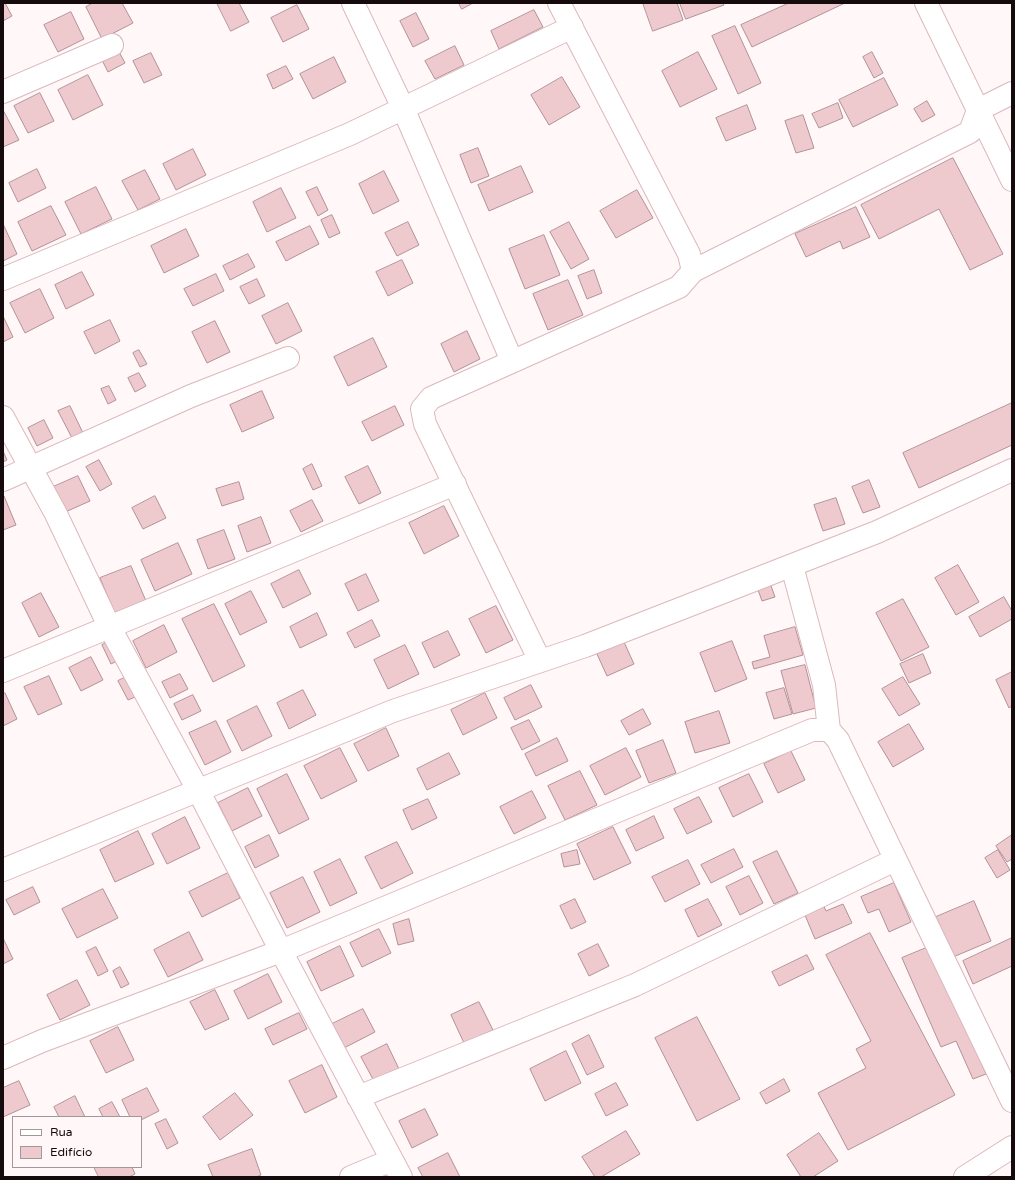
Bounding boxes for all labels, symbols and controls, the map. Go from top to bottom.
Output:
legend [12,1116,142,1168]
text: Rua [50,1125,73,1139]
text: Edifício [50,1145,92,1159]

